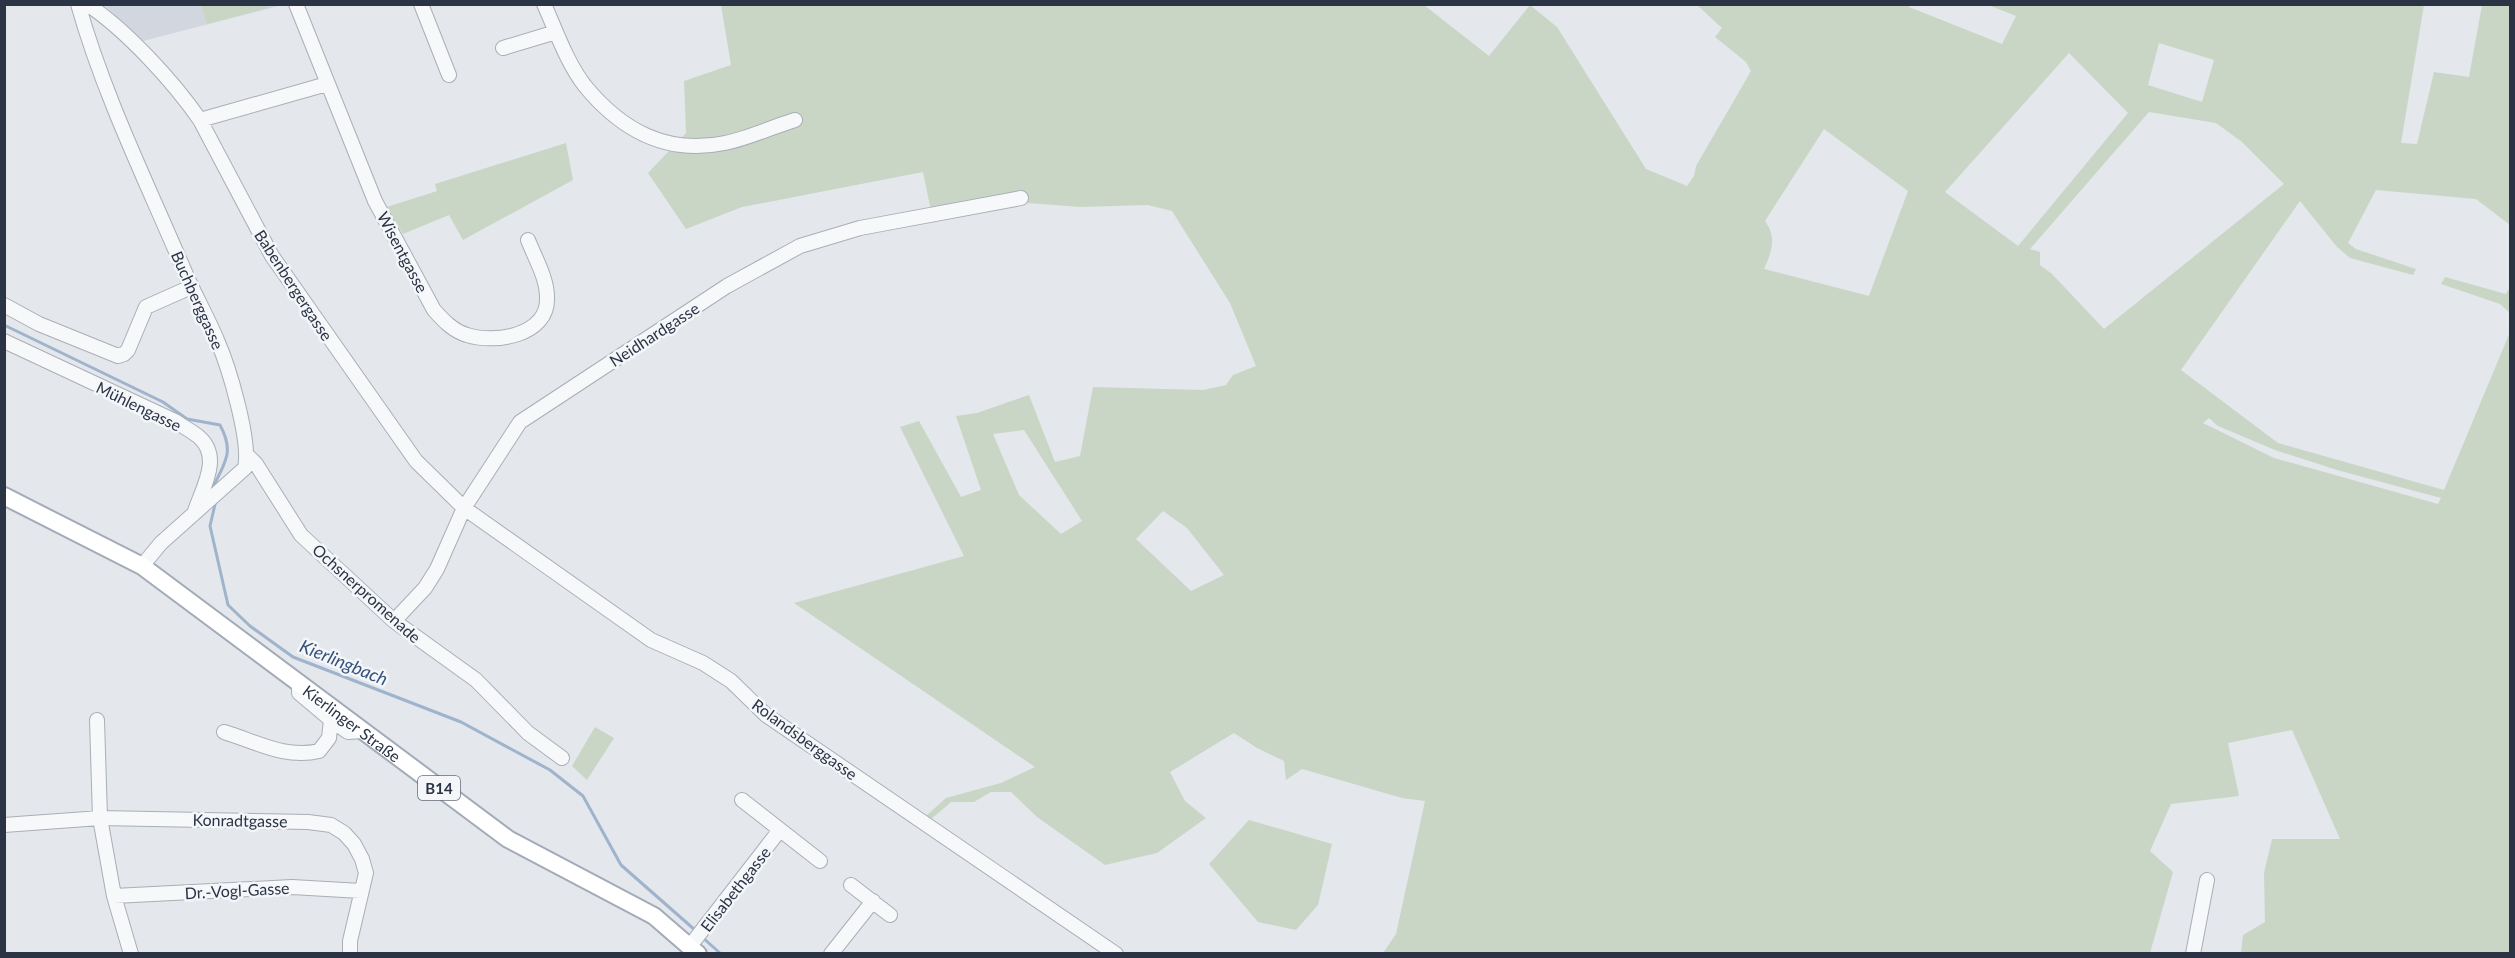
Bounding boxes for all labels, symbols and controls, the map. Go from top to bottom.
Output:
street label: Wisentgasse [374,208,432,296]
street label: Babenbergergasse [251,226,337,344]
street label: Buchberggasse [168,248,228,352]
street label: Neidhardgasse [606,298,702,370]
street label: Mühlengasse [93,377,185,435]
street label: Ochsnerpromenade [309,539,425,647]
water label: Kierlingbach [297,634,391,690]
street label: Kierlinger Straße [300,680,405,765]
street label: Rolandsberggasse [749,695,861,783]
road number: B14 [418,776,460,800]
street label: Konradtgasse [192,810,288,830]
street label: Elisabethgasse [696,843,774,935]
street label: Dr.-Vogl-Gasse [184,878,290,902]

